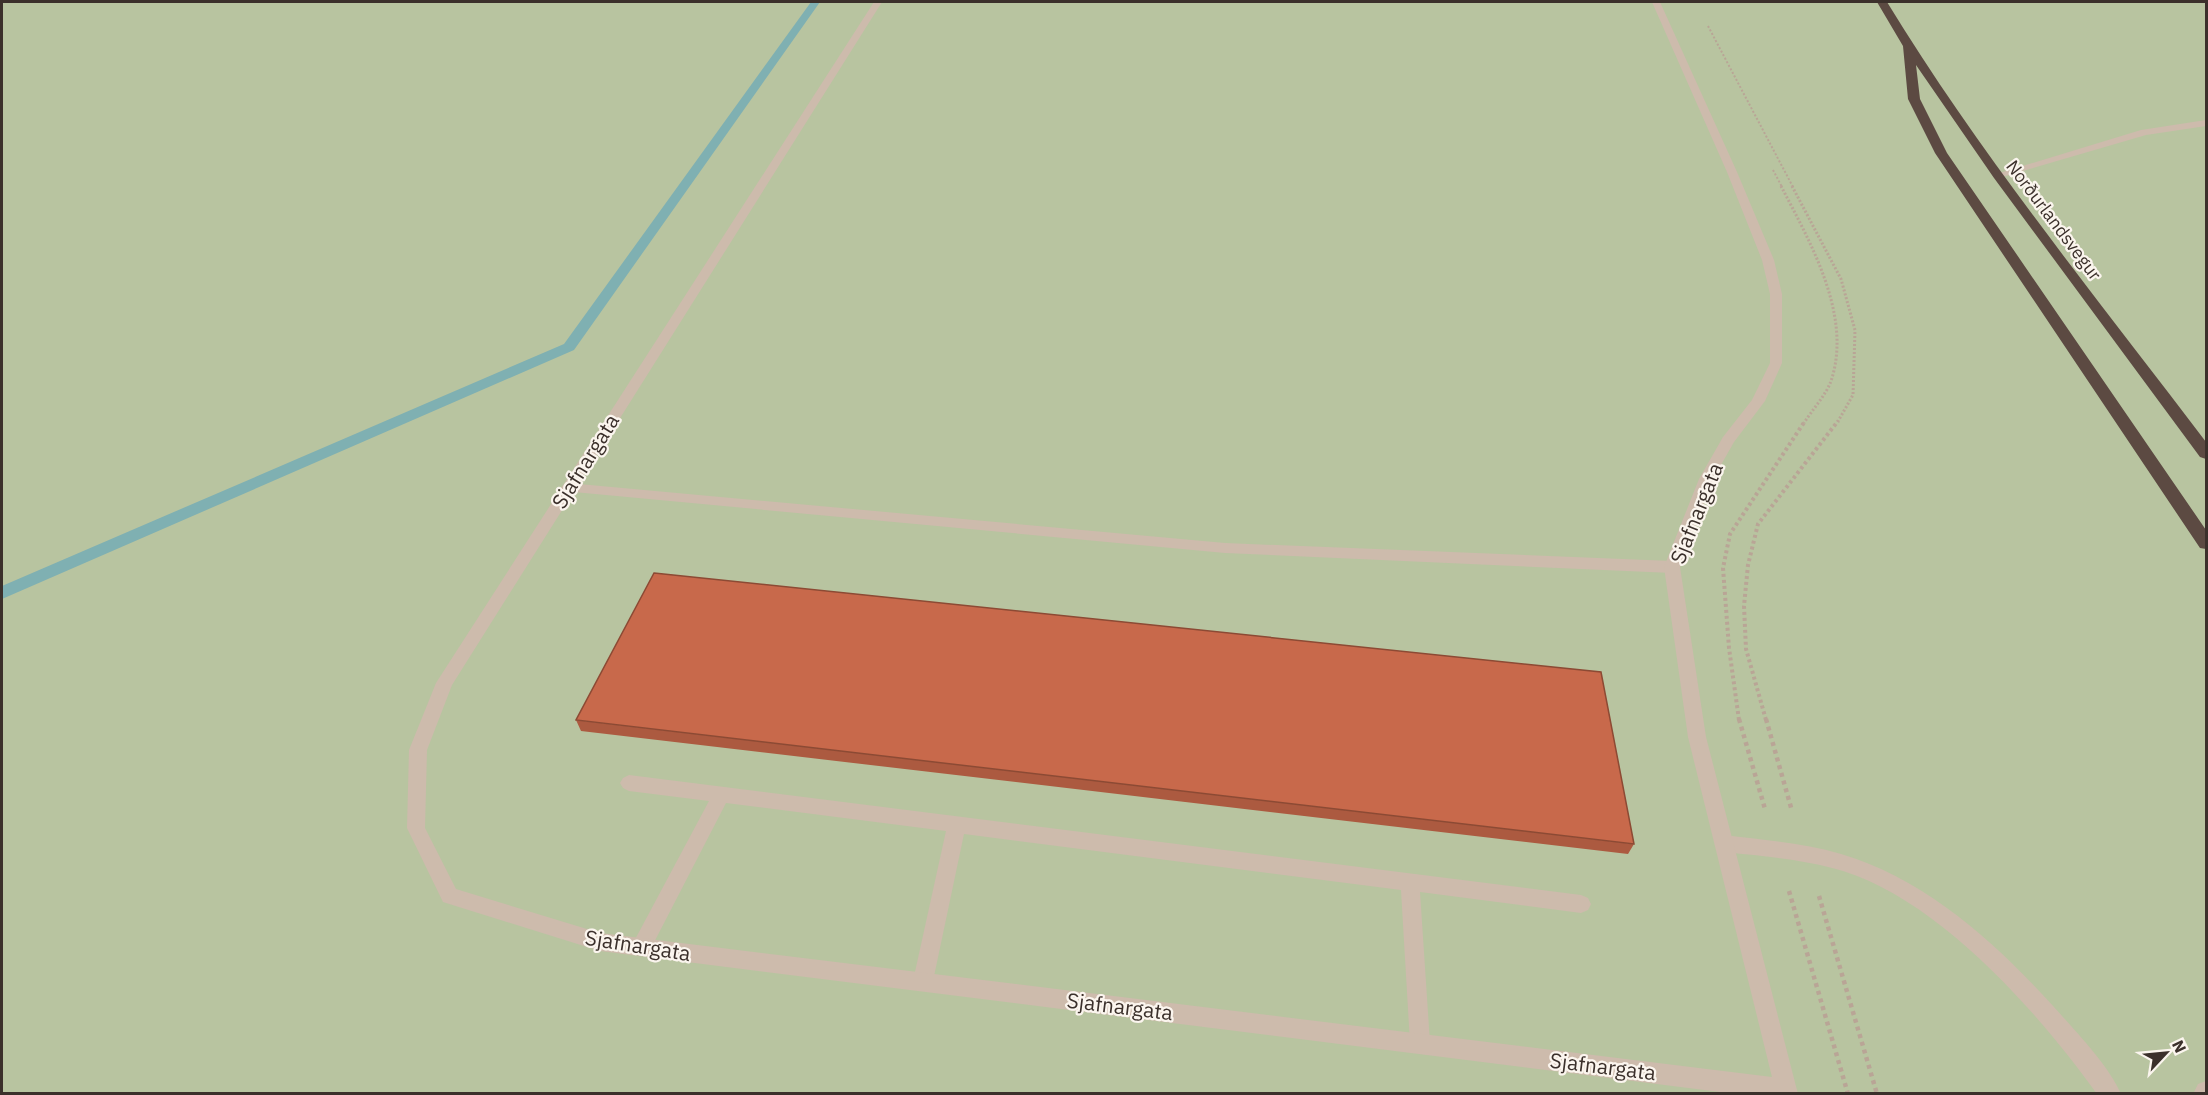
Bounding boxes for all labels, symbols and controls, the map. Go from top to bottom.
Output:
street label: Norðurlandsvegur [2001,155,2107,285]
street label: Sjafnargata [545,408,625,514]
street label: Sjafnargata [1663,458,1729,568]
street label: Sjafnargata [583,923,693,967]
street label: Sjafnargata [1065,986,1175,1026]
north arrow [2136,1023,2196,1083]
text: N [2168,1037,2191,1056]
street label: Sjafnargata [1548,1046,1658,1086]

